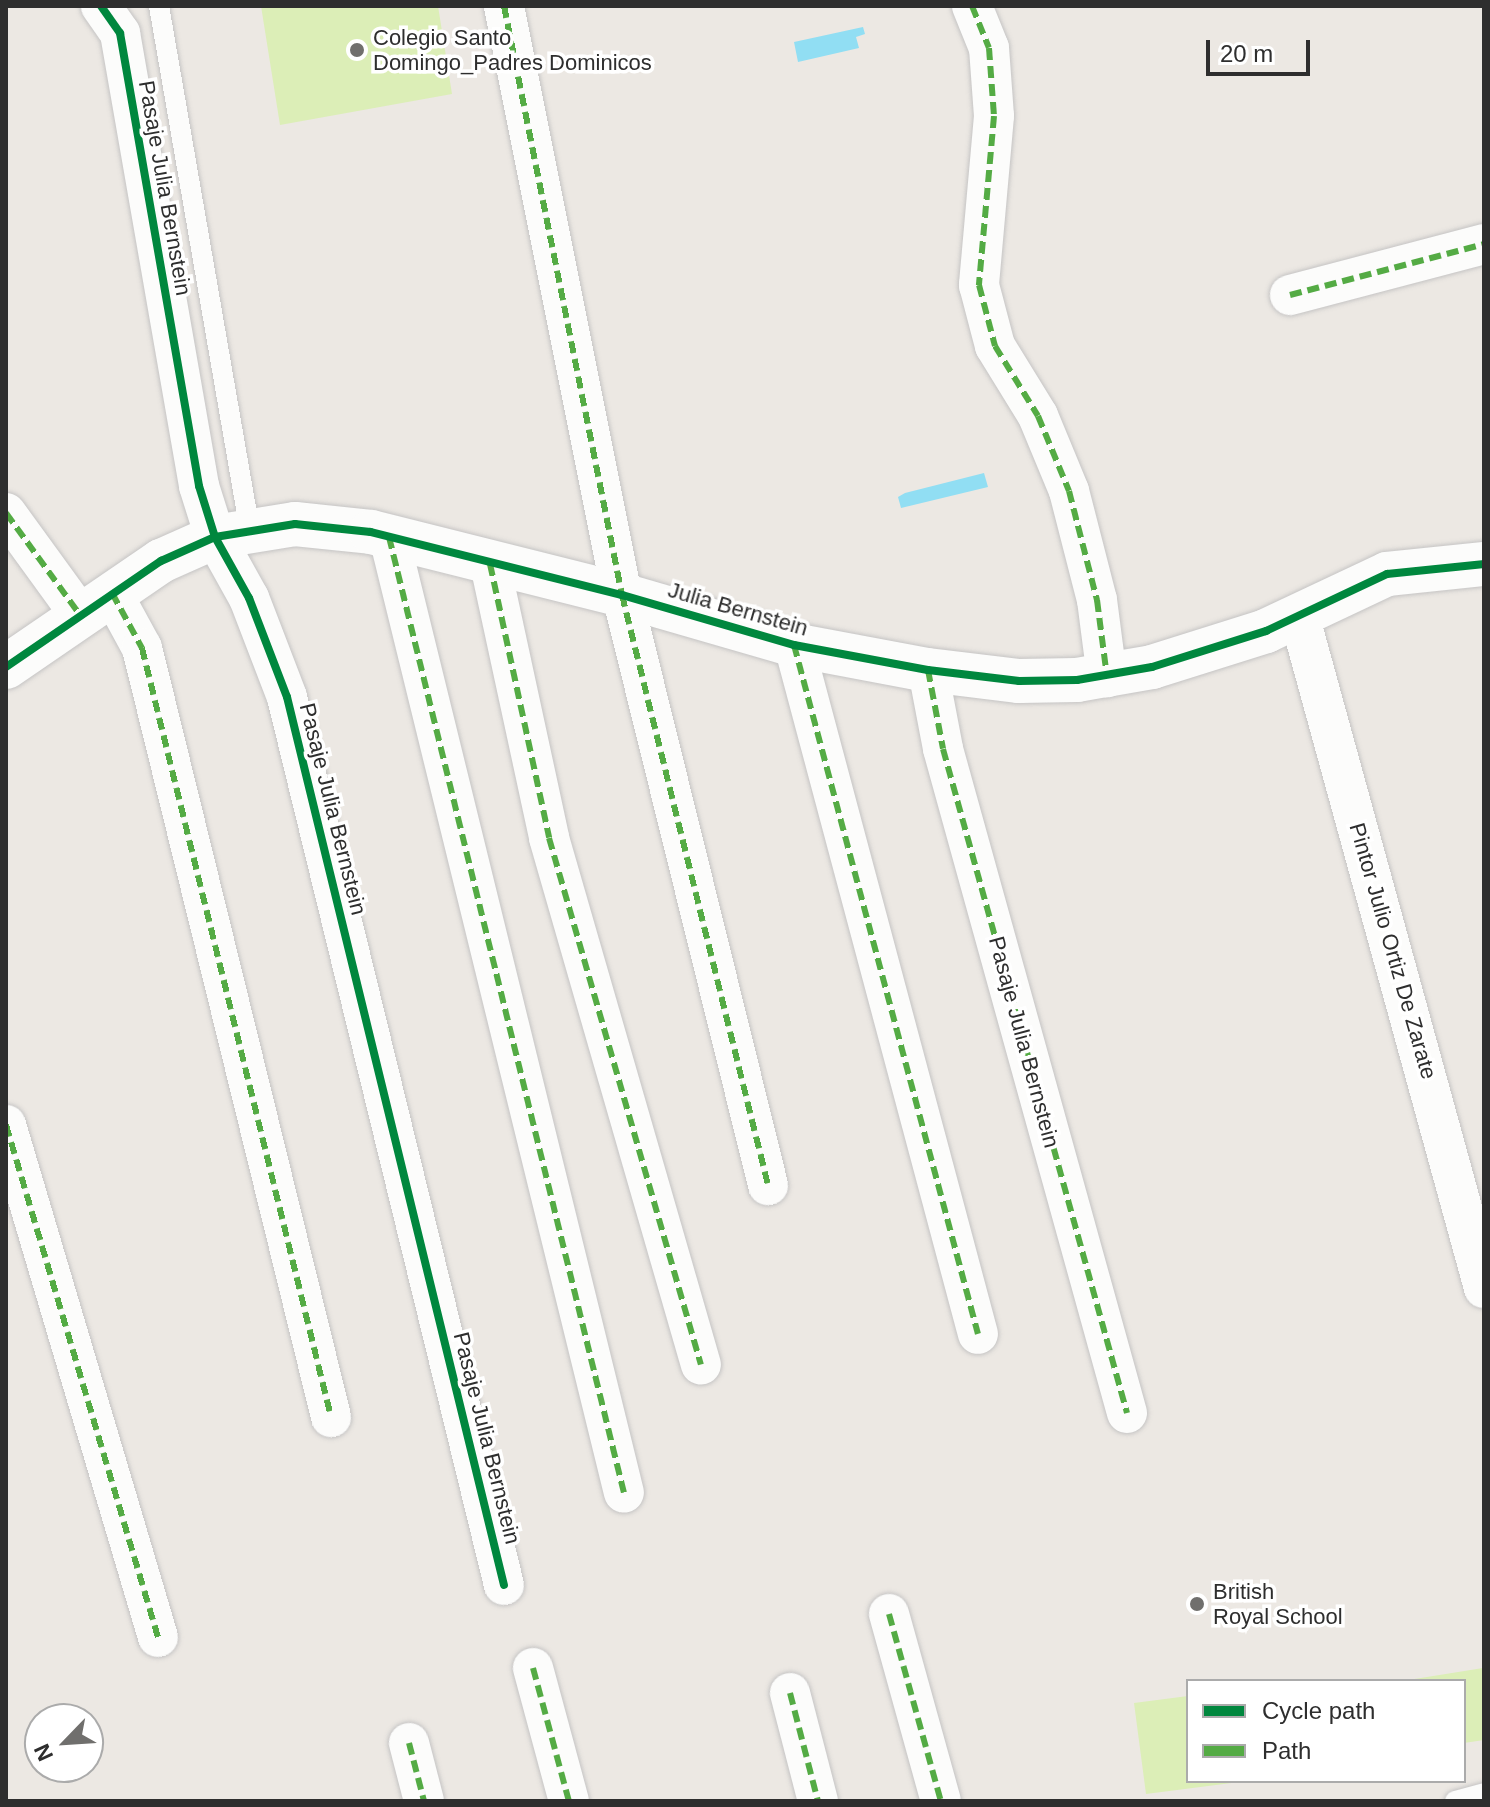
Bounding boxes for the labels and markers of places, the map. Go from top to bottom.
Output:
place label: Colegio Santo Domingo_Padres Dominicos [373,24,652,76]
marker: Colegio Santo Domingo_Padres Dominicos [348,41,366,59]
place label: British Royal School [1213,1578,1343,1630]
marker: British Royal School [1188,1595,1206,1613]

